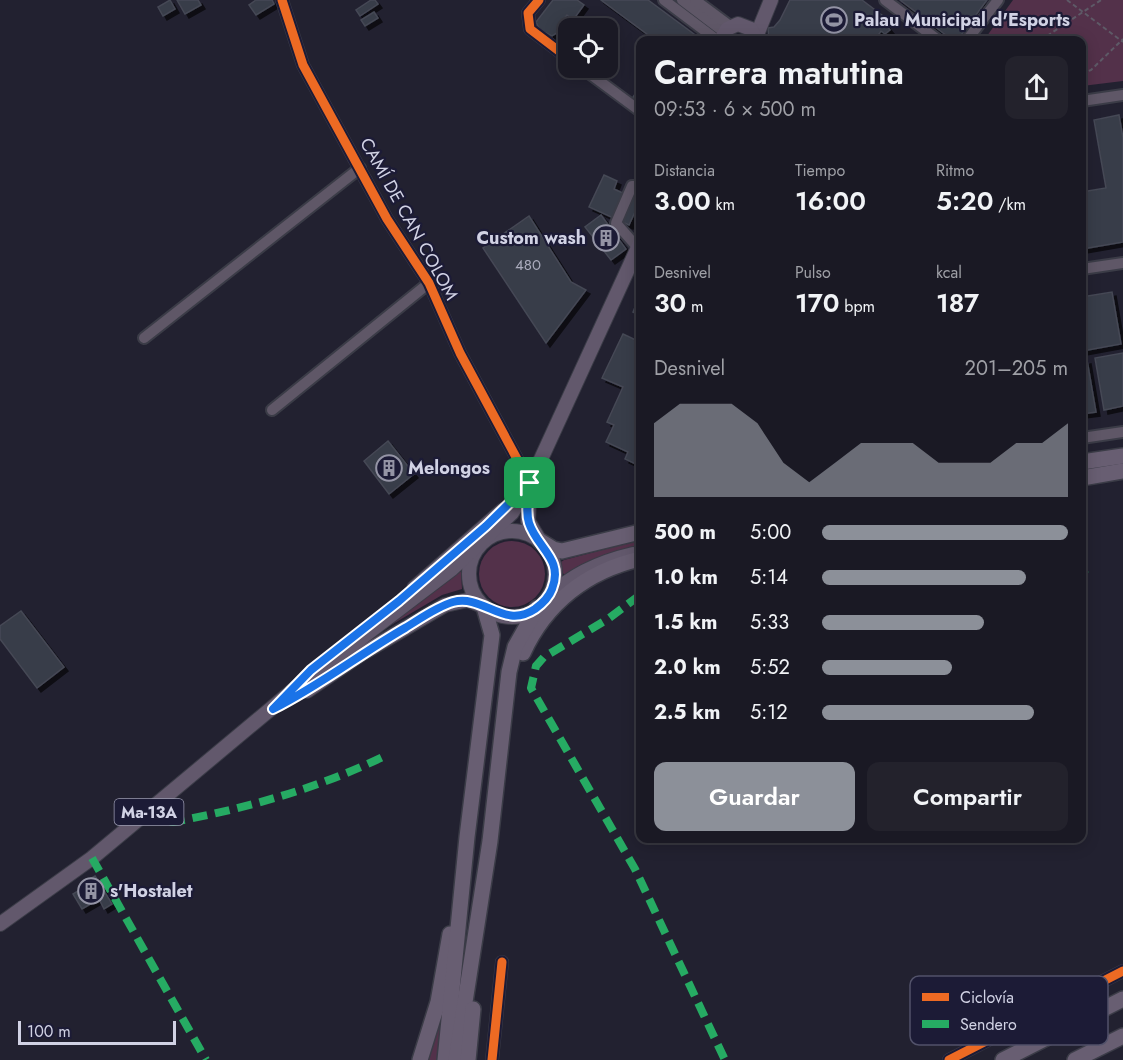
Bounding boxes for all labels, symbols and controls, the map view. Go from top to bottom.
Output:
sports icon: Palau Municipal d'Esports [819,5,849,35]
place label: Palau Municipal d'Esports [854,7,1070,33]
map controls [558,18,618,78]
button: locate [558,18,618,78]
text: Carrera matutina [654,49,904,96]
button: share [1005,56,1068,119]
text: 09:53 · 6 × 500 m [654,95,816,124]
street label: CAMÍ DE CAN COLOM [353,133,465,305]
text: Distancia [654,159,715,182]
text: Tiempo [795,159,845,182]
text: Ritmo [936,159,974,182]
text: 3.00 [654,182,711,220]
text: 16:00 [795,182,866,220]
text: 5:20 [936,182,993,220]
text: km [711,193,735,216]
text: /km [993,193,1026,216]
building icon: Custom wash [591,223,621,253]
place label: Custom wash [476,225,586,251]
house number: 480 [515,254,541,276]
text: Desnivel [654,261,711,284]
text: Pulso [795,261,831,284]
text: kcal [936,261,962,284]
text: 30 [654,284,686,322]
text: 170 [795,284,840,322]
text: 187 [936,284,979,322]
text: m [686,295,704,318]
text: bpm [840,295,875,318]
text: Desnivel [654,354,725,383]
text: 201–205 m [965,354,1068,383]
building icon: Melongos [374,453,404,483]
place label: Melongos [408,455,490,481]
pin [504,457,555,508]
icon: arrive [513,466,546,499]
text: 500 m [654,518,716,547]
text: 5:00 [750,518,791,547]
text: 1.0 km [654,563,718,592]
text: 5:14 [750,563,788,592]
text: 1.5 km [654,608,717,637]
text: 5:33 [750,608,789,637]
text: 2.0 km [654,653,721,682]
text: 5:52 [750,653,790,682]
text: 2.5 km [654,698,720,727]
text: 5:12 [750,698,788,727]
button: Guardar [654,762,855,831]
button: Compartir [867,762,1068,831]
road number: Ma-13A [114,799,184,825]
building icon: s'Hostalet [76,876,106,906]
place label: s'Hostalet [110,878,193,904]
legend [910,976,1108,1045]
text: Ciclovía [960,986,1014,1009]
text: Sendero [960,1013,1017,1036]
scale bar [18,1018,176,1046]
text: 100 m [27,1020,71,1043]

